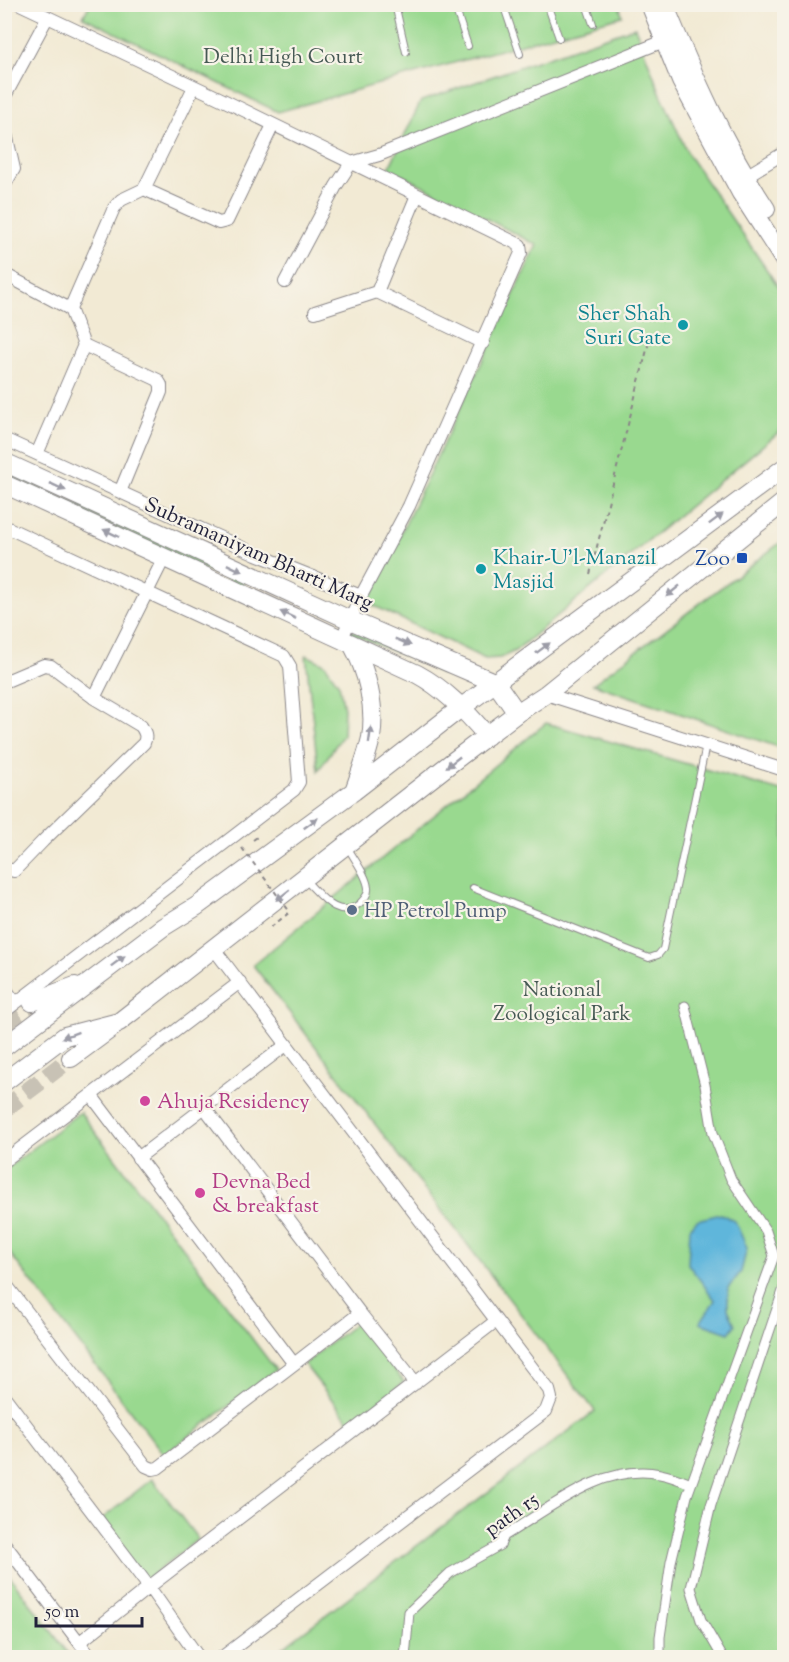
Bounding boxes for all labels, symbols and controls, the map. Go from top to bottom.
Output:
park label: Delhi High Court [203,43,363,73]
place label: Sher Shah Suri Gate [577,300,671,354]
marker: Sher Shah Suri Gate [676,318,690,332]
one-way arrow [49,482,66,491]
street label: Subramaniyam Bharti Marg [139,491,378,619]
one-way arrow [708,513,724,525]
one-way arrow [102,529,119,538]
place label: Khair-U’l-Manazil Masjid [493,544,657,598]
place label: Zoo [695,545,730,575]
marker: Zoo [735,551,749,565]
marker: Khair-U’l-Manazil Masjid [474,562,488,576]
one-way arrow [227,563,244,572]
one-way arrow [666,585,681,597]
one-way arrow [279,611,296,620]
one-way arrow [395,638,412,647]
one-way arrow [535,642,550,654]
one-way arrow [365,725,374,744]
one-way arrow [445,755,461,768]
one-way arrow [302,817,318,829]
one-way arrow [275,889,291,902]
place label: HP Petrol Pump [364,897,507,927]
marker: HP Petrol Pump [345,903,359,917]
one-way arrow [110,955,126,967]
park label: National Zoological Park [493,976,631,1030]
one-way arrow [61,1031,79,1041]
place label: Ahuja Residency [157,1088,310,1118]
marker: Ahuja Residency [138,1094,152,1108]
place label: Devna Bed & breakfast [212,1168,319,1222]
marker: Devna Bed & breakfast [193,1186,207,1200]
street label: path r5 [479,1486,545,1545]
scale bar [36,1590,142,1628]
text: 50 m [44,1600,80,1626]

